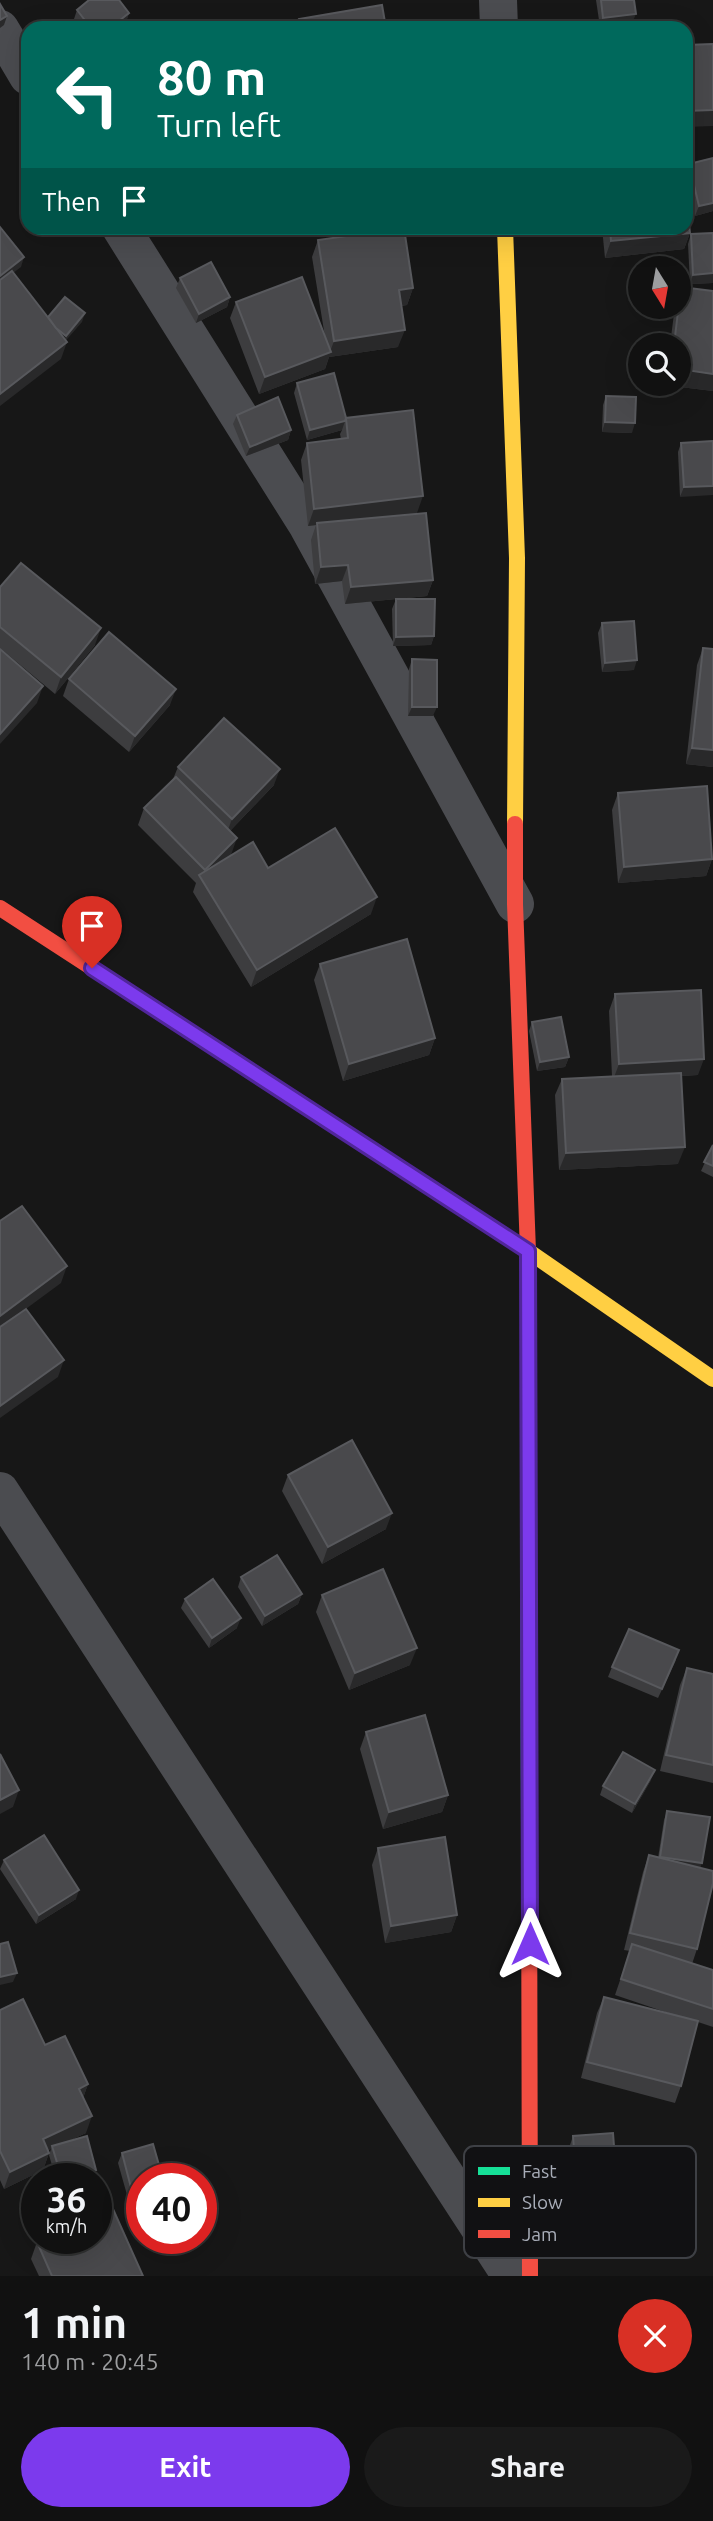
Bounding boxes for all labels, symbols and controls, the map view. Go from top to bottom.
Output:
icon: left [42,49,133,140]
text: 80 m [157,49,266,104]
text: Turn left [157,107,281,143]
icon: arrive [115,182,153,220]
text: Then [42,187,101,216]
north arrow [628,256,691,318]
map controls [628,256,691,396]
button: search [628,333,691,396]
pin [62,896,122,968]
icon: arrive [73,907,111,945]
position arrow [493,1907,567,1981]
legend [464,2146,696,2258]
text: Fast [522,2160,557,2182]
speed limit sign: 40 [126,2163,217,2254]
text: 36 [47,2179,86,2219]
text: Slow [522,2191,563,2213]
text: km/h [46,2216,87,2236]
text: Jam [522,2223,558,2245]
text: 1 min [21,2299,127,2346]
button: close [618,2299,692,2373]
text: 140 m · 20:45 [21,2349,159,2374]
button: Exit [21,2427,350,2507]
button: Share [364,2427,692,2507]

